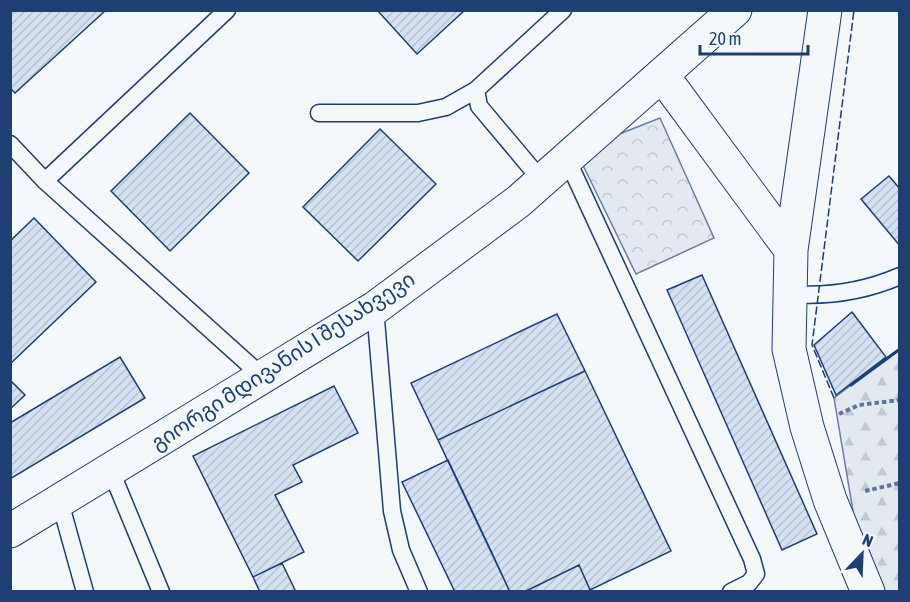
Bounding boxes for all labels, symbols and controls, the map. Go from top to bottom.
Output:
scale bar [700,18,808,56]
text: 20 m [709,28,741,49]
street label: გიორგი მდივანის I შესახვევი [146,266,420,456]
north arrow [832,524,892,584]
text: N [860,530,876,550]

